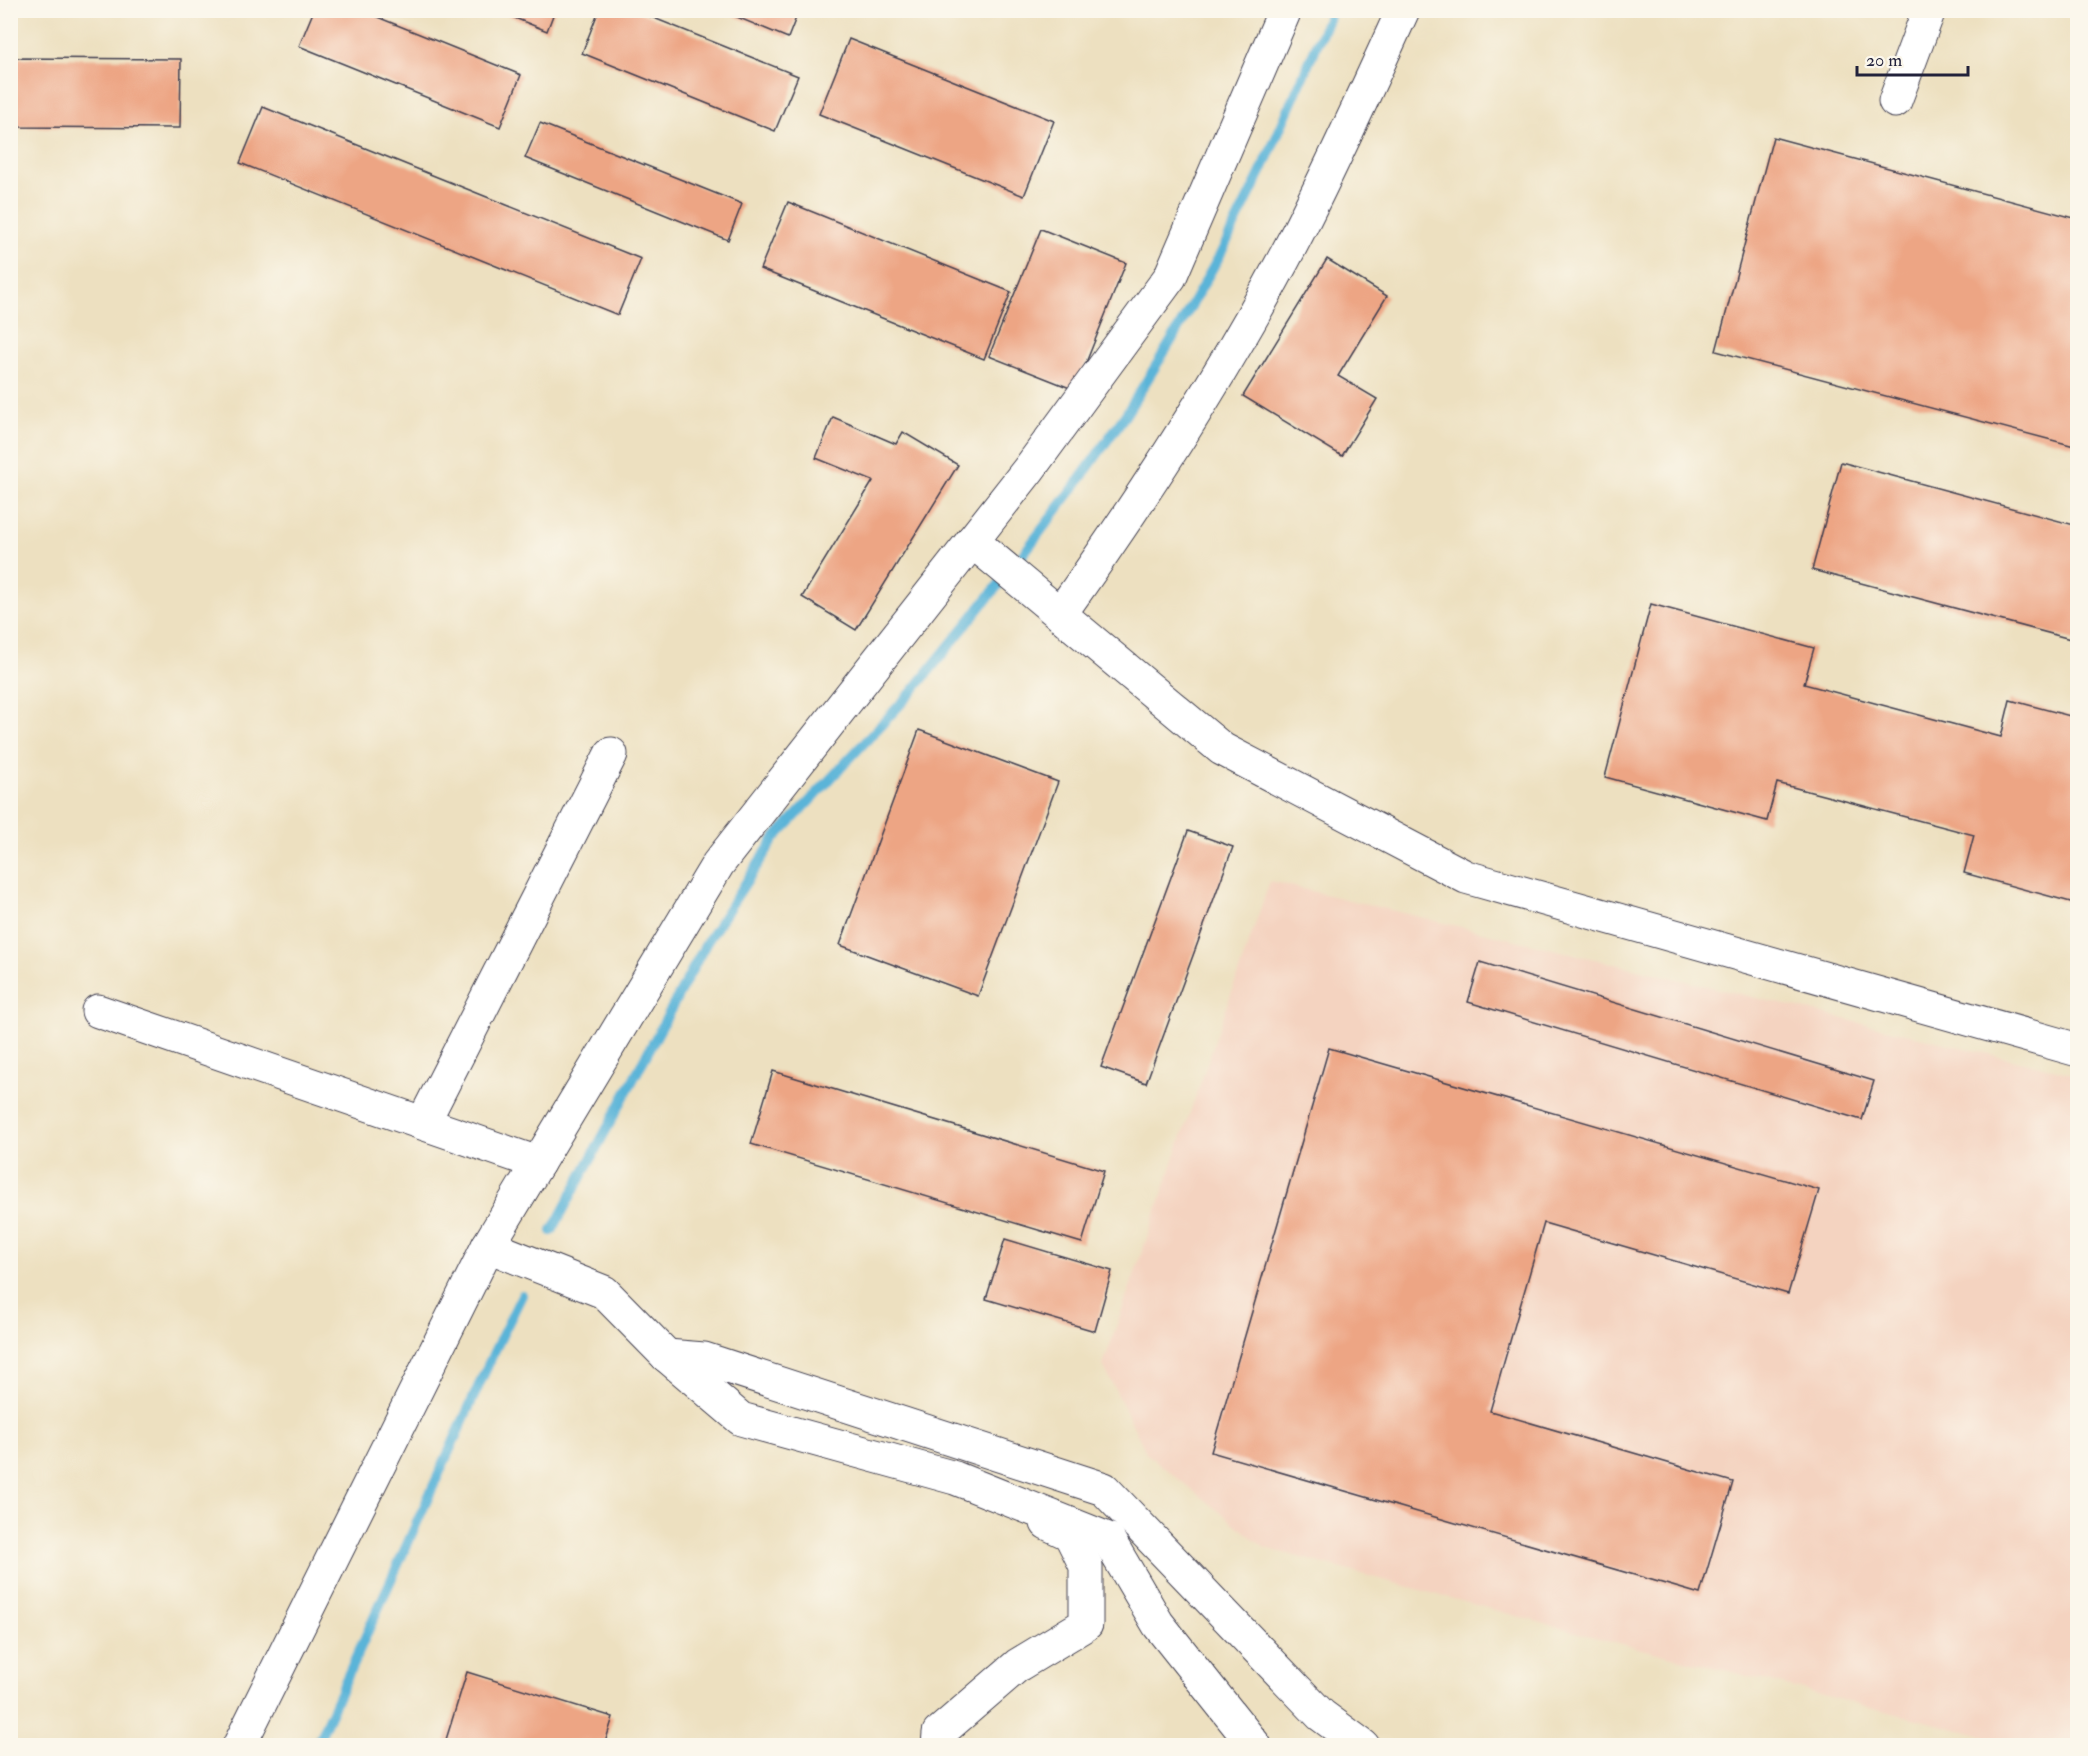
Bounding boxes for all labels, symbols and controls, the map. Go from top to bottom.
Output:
scale bar [1857,39,1968,77]
text: 20 m [1866,49,1902,72]

